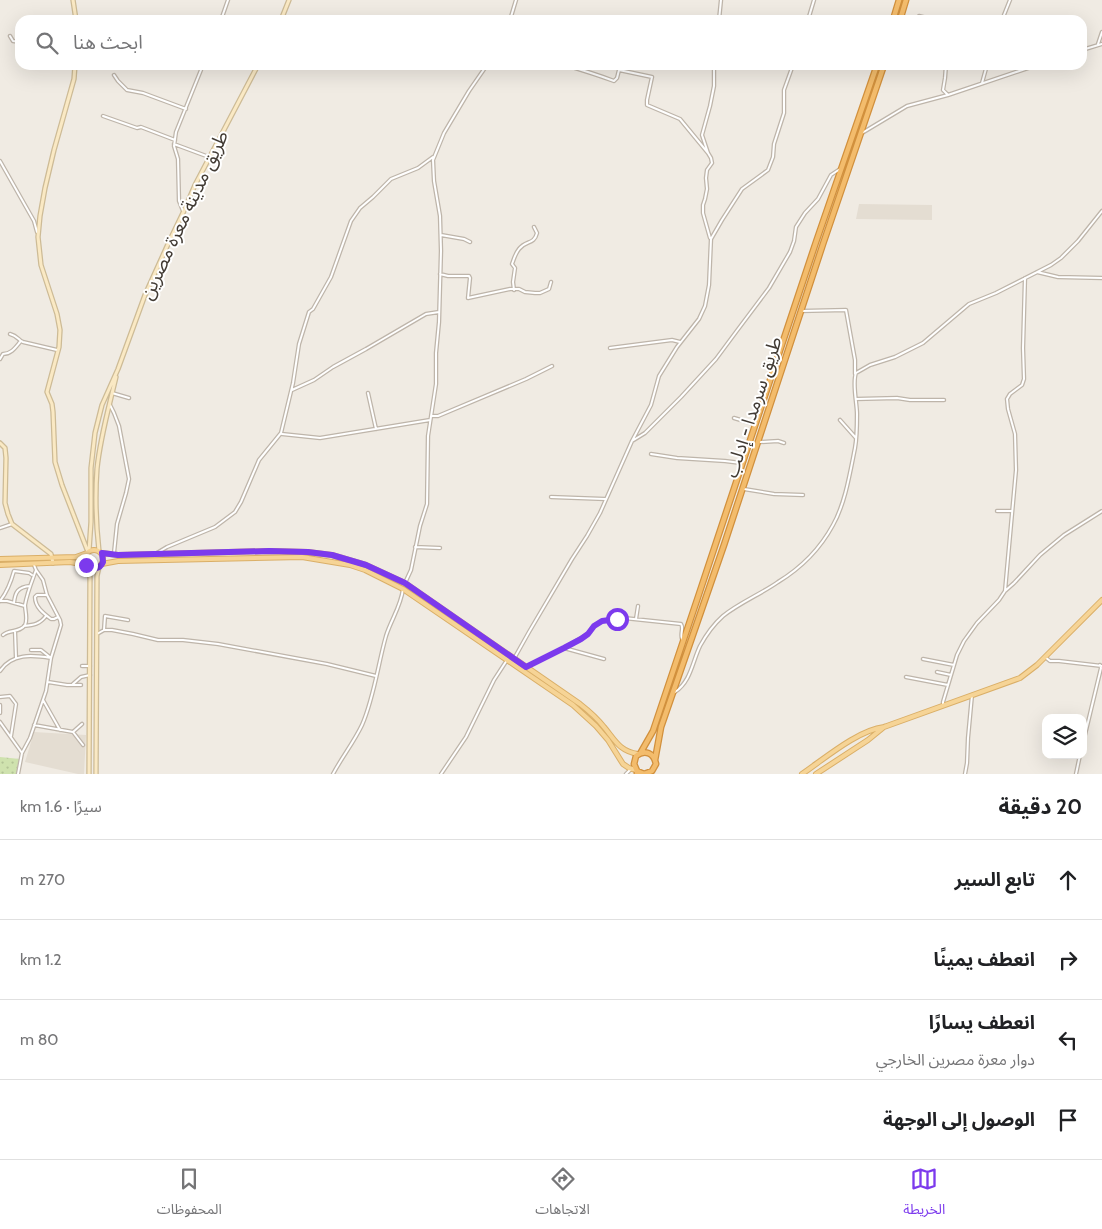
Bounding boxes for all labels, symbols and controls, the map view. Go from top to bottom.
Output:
search box [15,15,1087,70]
icon: search [33,29,61,57]
text: ابحث هنا [73,31,143,54]
street label: طريق مدينة معرة مصرين [135,127,233,303]
street label: طريق سرمدا - إدلب [719,333,788,481]
route end [75,554,98,577]
route start [606,608,629,631]
map controls [1042,714,1087,759]
button: layers [1042,714,1087,759]
text: 20 دقيقة [999,794,1082,819]
text: سيرًا · 1.6 km [20,797,102,816]
icon: ahead [1054,866,1082,894]
text: تابع السير [954,868,1035,891]
text: 270 m [20,870,65,889]
icon: right [1054,946,1082,974]
text: انعطف يمينًا [934,948,1035,971]
text: 1.2 km [20,950,62,969]
text: انعطف يسارًا [929,1011,1035,1034]
icon: left [1054,1026,1082,1054]
text: 80 m [20,1030,59,1049]
text: دوار معرة مصرين الخارجي [876,1050,1035,1069]
icon: arrive [1054,1106,1082,1134]
text: الوصول إلى الوجهة [883,1108,1035,1131]
tab: المحفوظات [157,1165,222,1224]
tab: الاتجاهات [535,1165,590,1224]
tab: الخريطة [903,1165,945,1224]

